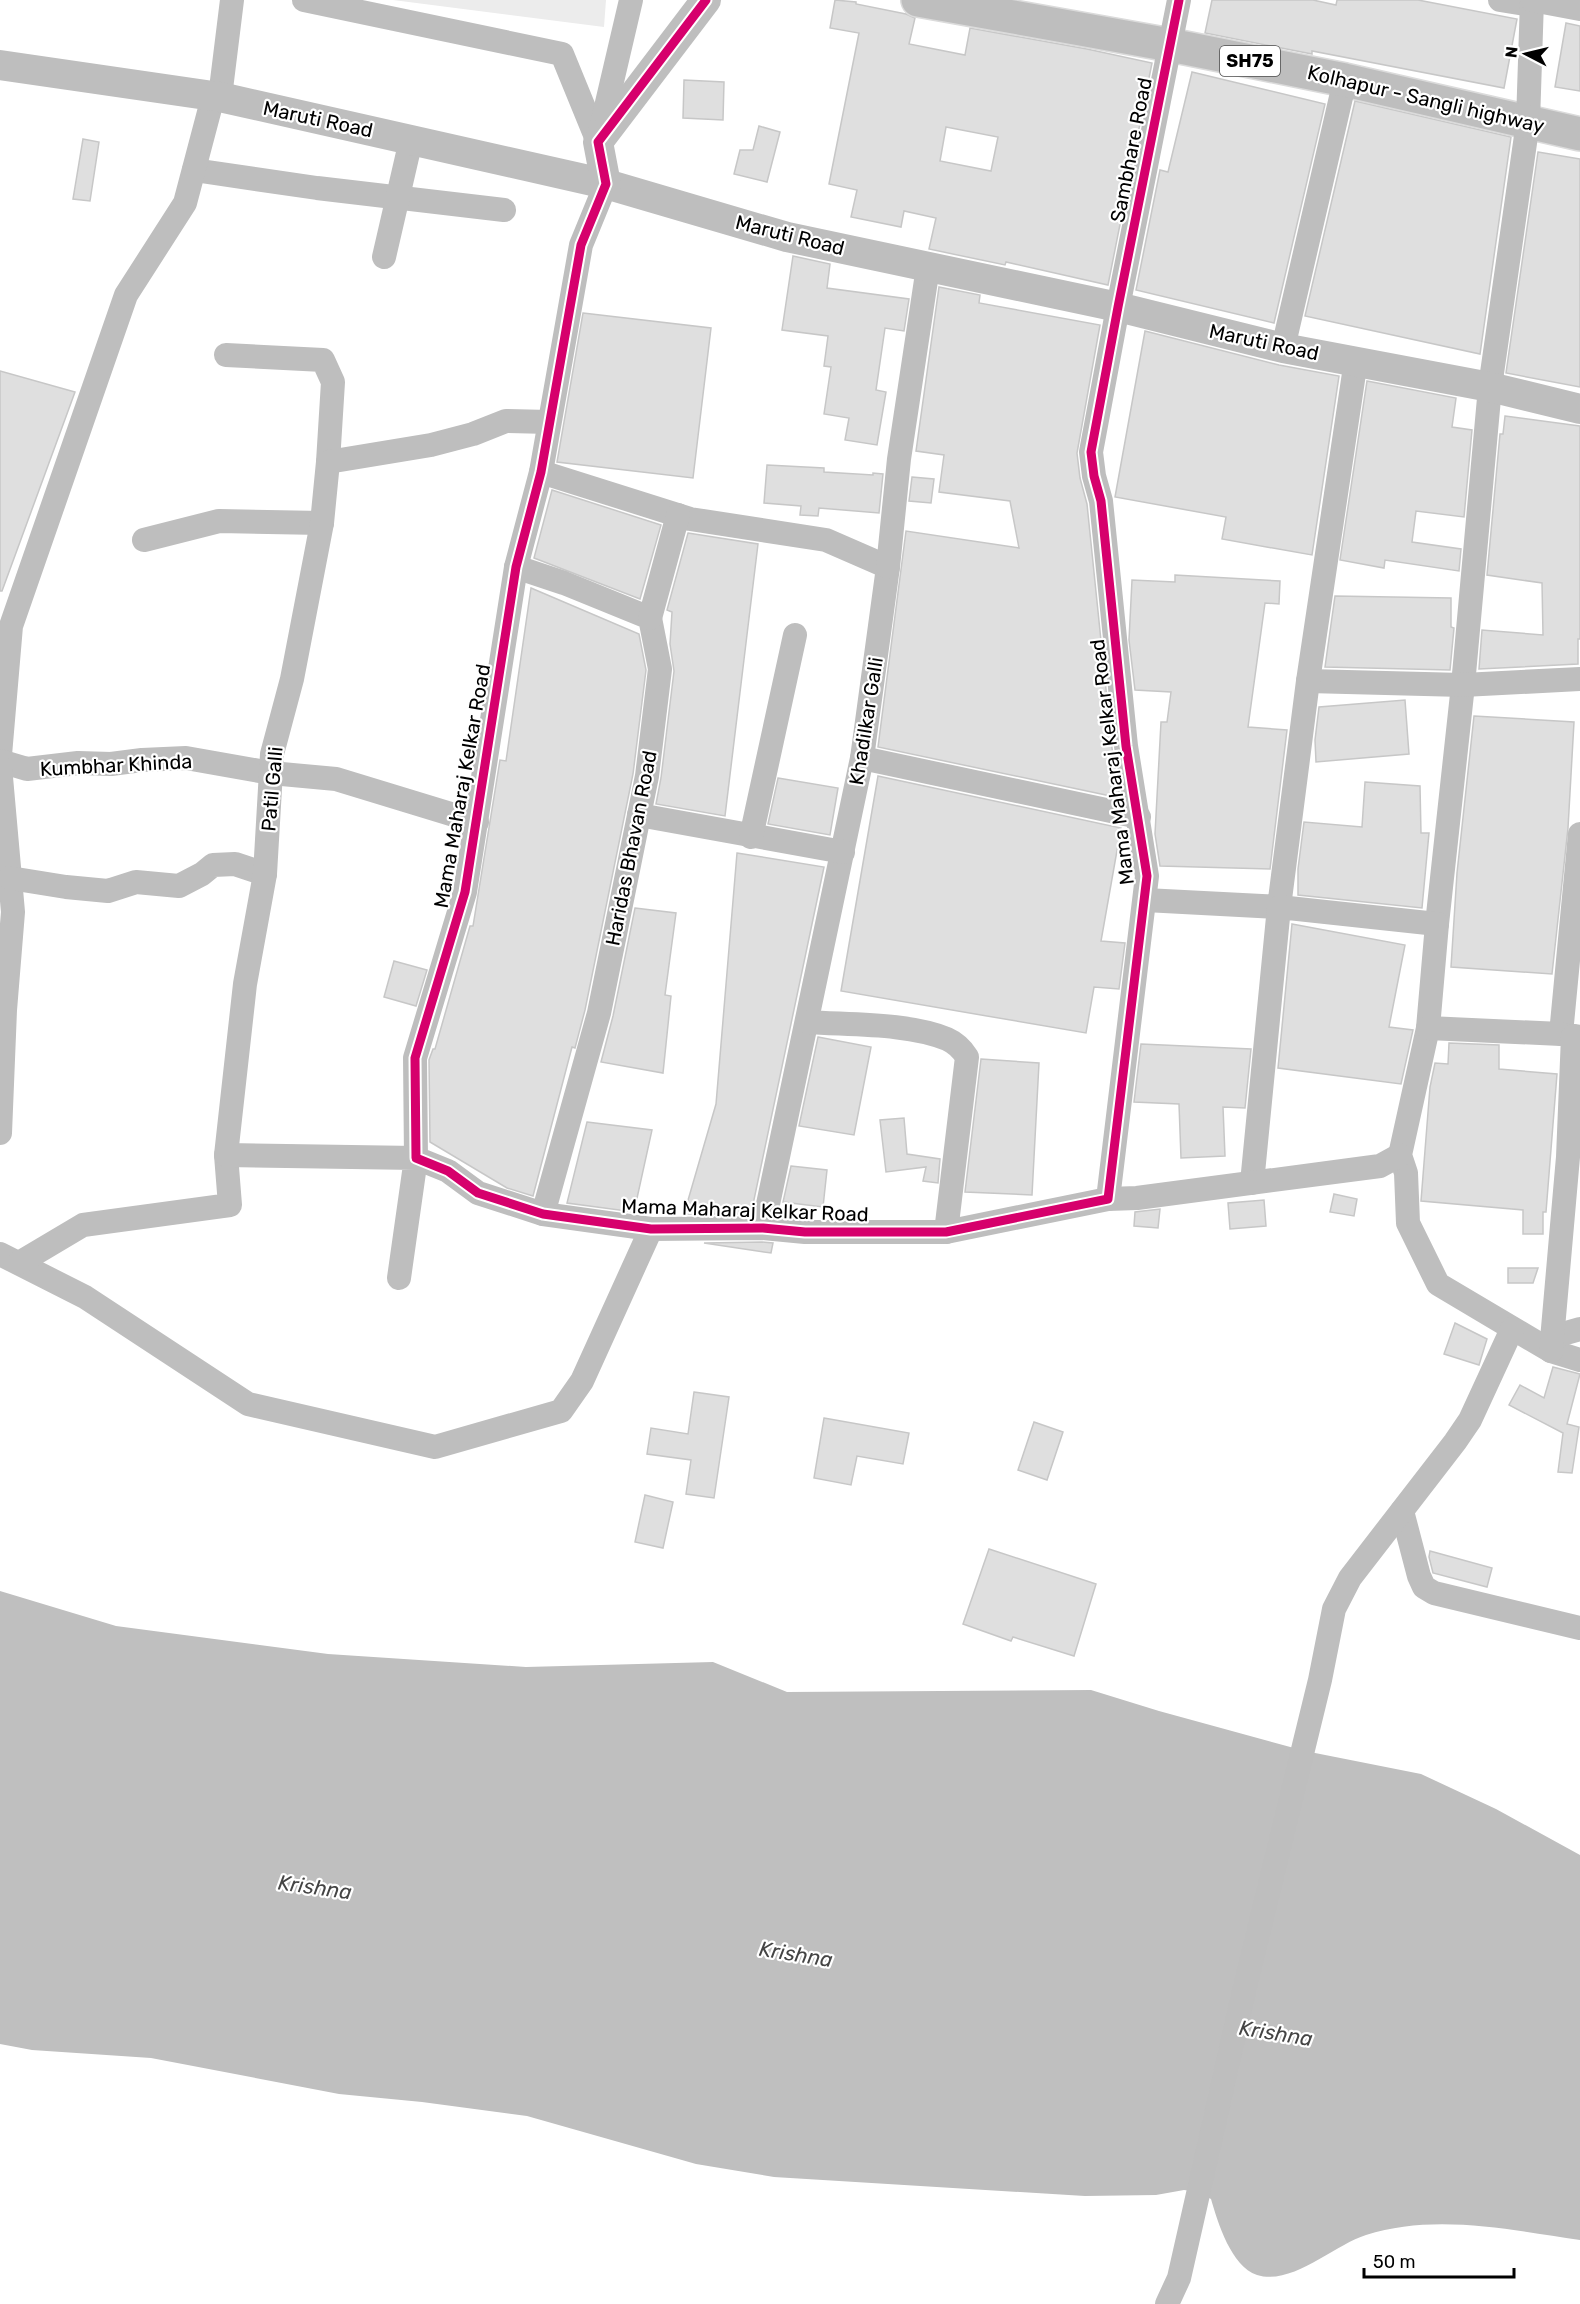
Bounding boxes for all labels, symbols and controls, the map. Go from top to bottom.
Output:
north arrow [1496,24,1556,84]
text: N [1501,45,1522,59]
road number: SH75 [1220,46,1280,76]
street label: Kolhapur - Sangli highway [1305,60,1547,138]
street label: Sambhare Road [1105,75,1157,225]
street label: Maruti Road [261,96,375,142]
street label: Maruti Road [733,210,847,260]
street label: Maruti Road [1207,319,1321,365]
street label: Mama Maharaj Kelkar Road [1085,638,1139,886]
street label: Khadilkar Galli [844,655,888,787]
street label: Mama Maharaj Kelkar Road [429,662,495,910]
street label: Patil Galli [256,745,288,833]
street label: Haridas Bhavan Road [600,748,662,948]
street label: Kumbhar Khinda [39,749,193,781]
street label: Mama Maharaj Kelkar Road [621,1194,869,1226]
water label: Krishna [277,1869,353,1905]
water label: Krishna [757,1936,835,1972]
water label: Krishna [1237,2015,1315,2051]
scale bar [1364,2241,1514,2279]
text: 50 m [1373,2251,1416,2273]

